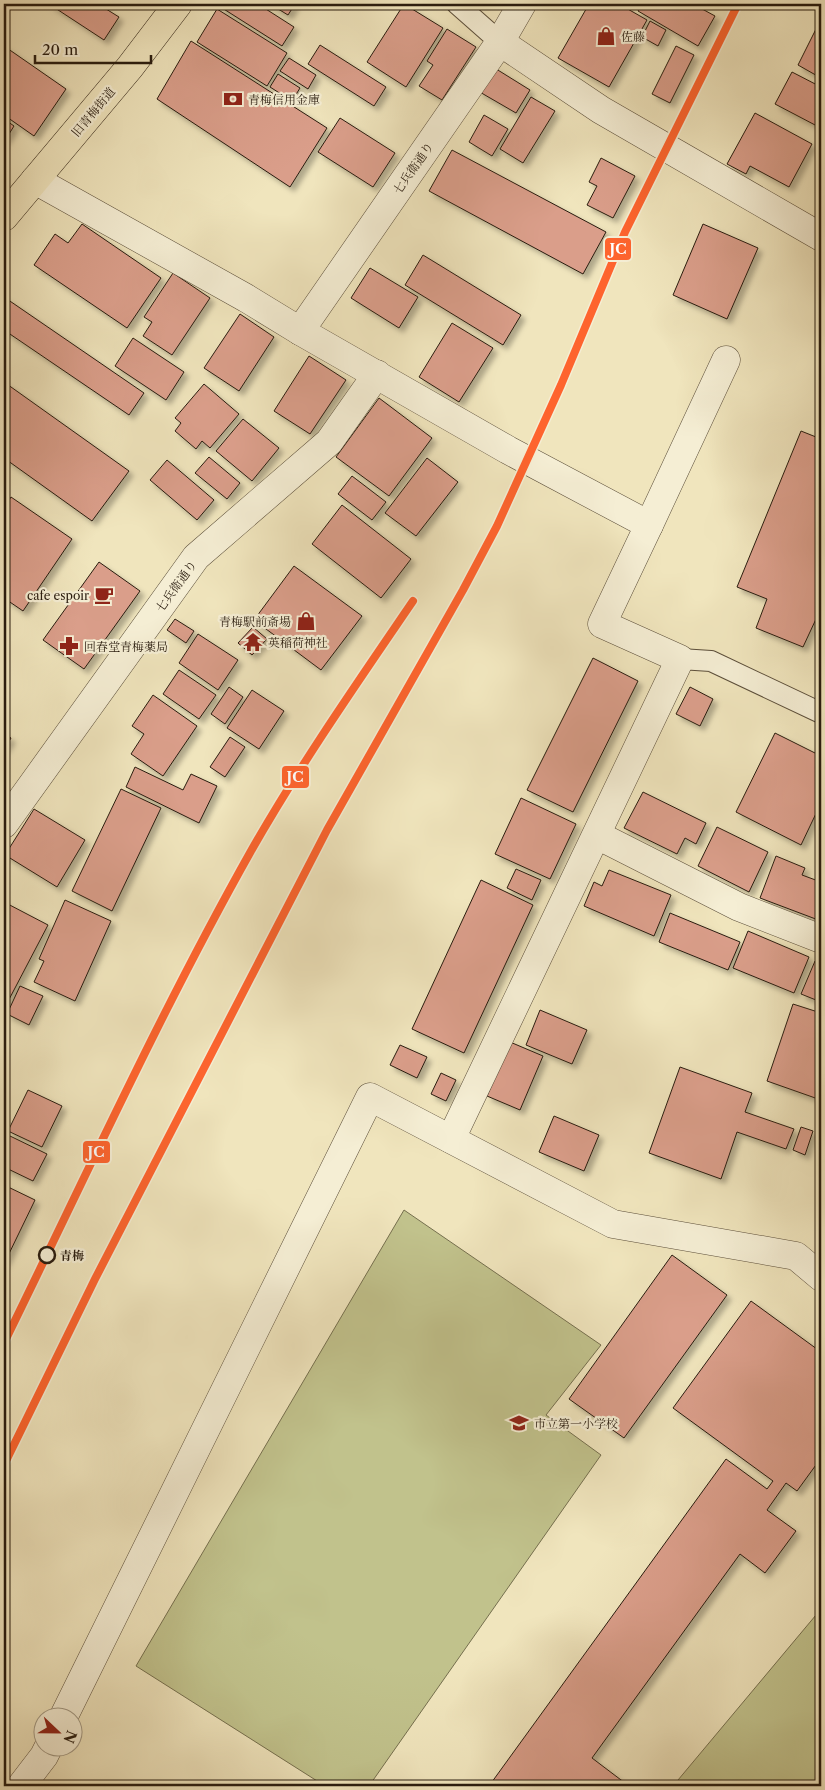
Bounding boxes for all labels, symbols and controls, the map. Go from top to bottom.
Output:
shop icon: 佐藤 [595,25,617,47]
place label: 佐藤 [621,29,645,44]
scale bar [35,32,151,64]
text: 20 m [42,40,78,59]
street label: 旧青梅街道 [68,84,118,140]
bank icon: 青梅信用金庫 [222,88,244,110]
place label: 青梅信用金庫 [248,92,320,107]
street label: 七兵衛通り [390,139,436,197]
line badge: JC [604,237,632,261]
text: JC [607,240,626,258]
street label: 七兵衛通り [152,557,200,615]
cafe icon: cafe espoir [93,584,115,606]
place label: cafe espoir [27,588,89,603]
shop icon: 青梅駅前斎場 [295,610,317,632]
place label: 青梅駅前斎場 [219,614,291,629]
temple icon: 英稲荷神社 [242,631,264,653]
pharmacy icon: 回春堂青梅薬局 [58,635,80,657]
place label: 英稲荷神社 [268,635,328,650]
place label: 回春堂青梅薬局 [84,639,168,654]
line badge: JC [281,765,310,789]
text: JC [284,768,303,786]
line badge: JC [82,1140,111,1164]
text: JC [85,1143,104,1161]
marker: 青梅 [38,1246,56,1264]
place label: 青梅 [60,1248,84,1263]
school or university icon: 市立第一小学校 [508,1412,530,1434]
place label: 市立第一小学校 [534,1416,618,1431]
north arrow [32,1708,82,1758]
text: N [59,1728,81,1746]

